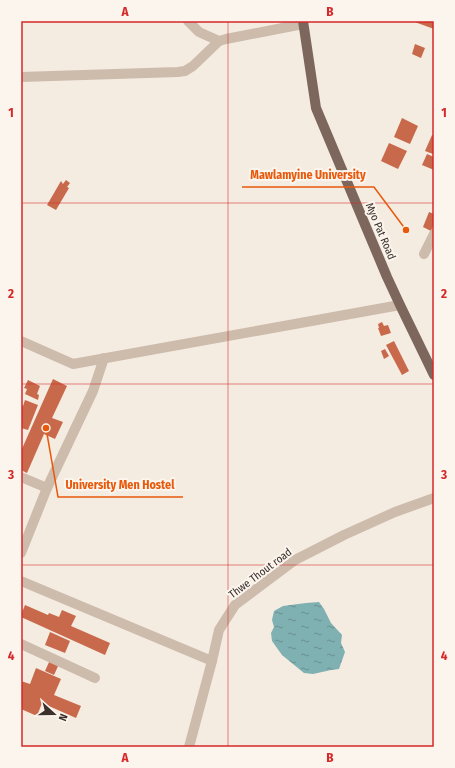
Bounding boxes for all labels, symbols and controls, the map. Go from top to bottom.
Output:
text: A [120,4,129,19]
text: B [326,4,334,19]
text: 1 [8,105,14,120]
text: 1 [441,105,447,120]
callout: Mawlamyine University [242,163,374,187]
text: Mawlamyine University [250,168,366,182]
street label: Myo Pat Road [363,201,398,262]
text: 2 [7,286,14,301]
text: 2 [440,286,447,301]
text: 3 [7,467,14,482]
text: 3 [440,467,447,482]
callout: University Men Hostel [58,473,183,497]
text: University Men Hostel [66,478,175,492]
street label: Thwe Thout road [226,546,294,601]
text: 4 [8,648,15,663]
text: 4 [441,648,448,663]
north arrow [34,694,74,734]
text: N [56,712,70,723]
text: A [120,750,129,765]
text: B [326,750,334,765]

